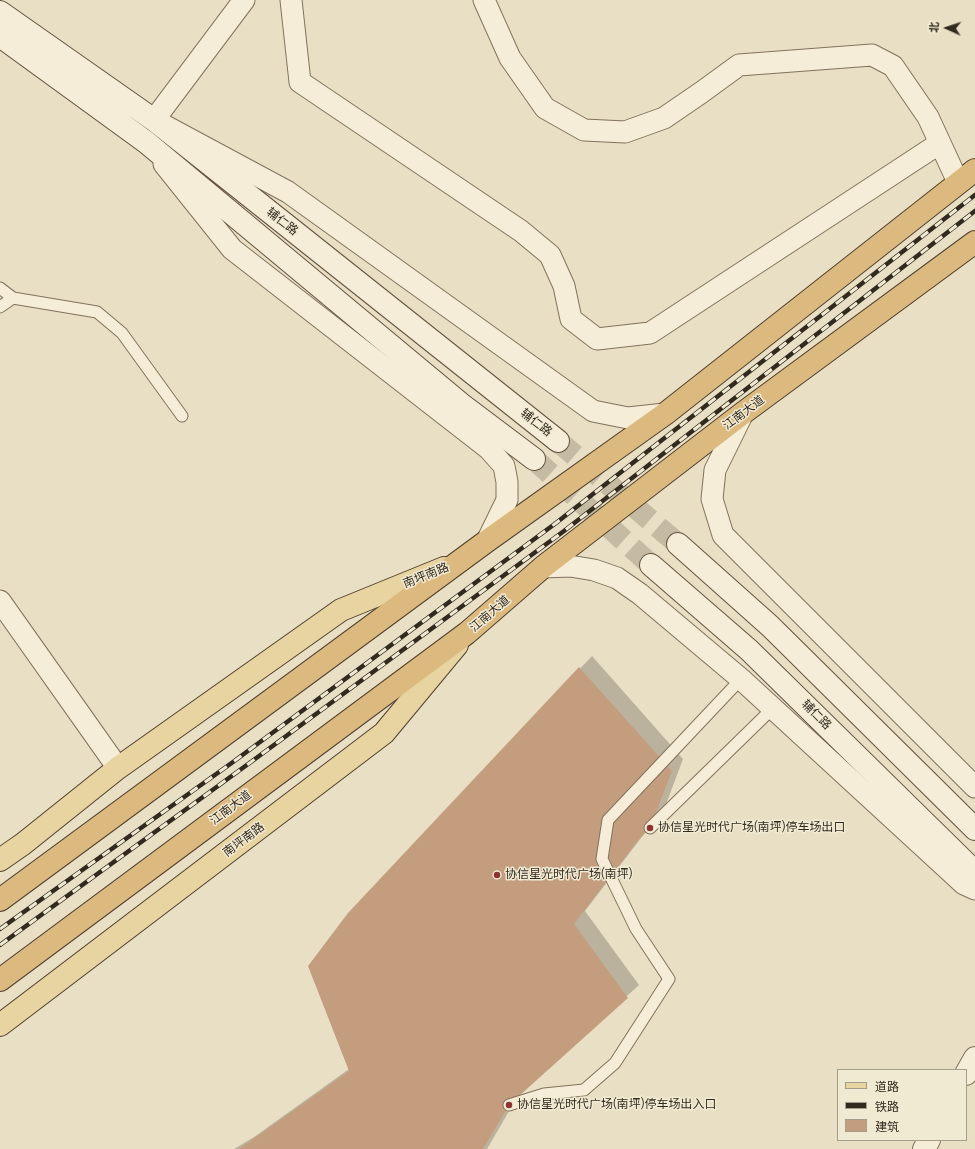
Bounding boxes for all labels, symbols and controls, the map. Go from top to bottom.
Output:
north arrow [927,8,967,48]
text: 北 [928,22,941,33]
street label: 辅仁路 [263,205,301,239]
street label: 江南大道 [720,393,768,433]
street label: 辅仁路 [517,406,555,440]
street label: 南坪南路 [401,560,451,592]
street label: 江南大道 [467,593,513,635]
street label: 辅仁路 [798,697,834,733]
street label: 江南大道 [207,788,255,828]
street label: 南坪南路 [220,820,268,860]
place label: 协信星光时代广场(南坪)停车场出口 [658,821,845,835]
marker: 协信星光时代广场(南坪)停车场出口 [645,823,655,833]
place label: 协信星光时代广场(南坪) [505,868,632,882]
marker: 协信星光时代广场(南坪) [492,870,502,880]
legend [837,1069,967,1141]
text: 道路 [875,1080,899,1094]
place label: 协信星光时代广场(南坪)停车场出入口 [517,1098,716,1112]
marker: 协信星光时代广场(南坪)停车场出入口 [504,1100,514,1110]
text: 铁路 [875,1100,899,1114]
text: 建筑 [875,1120,899,1134]

